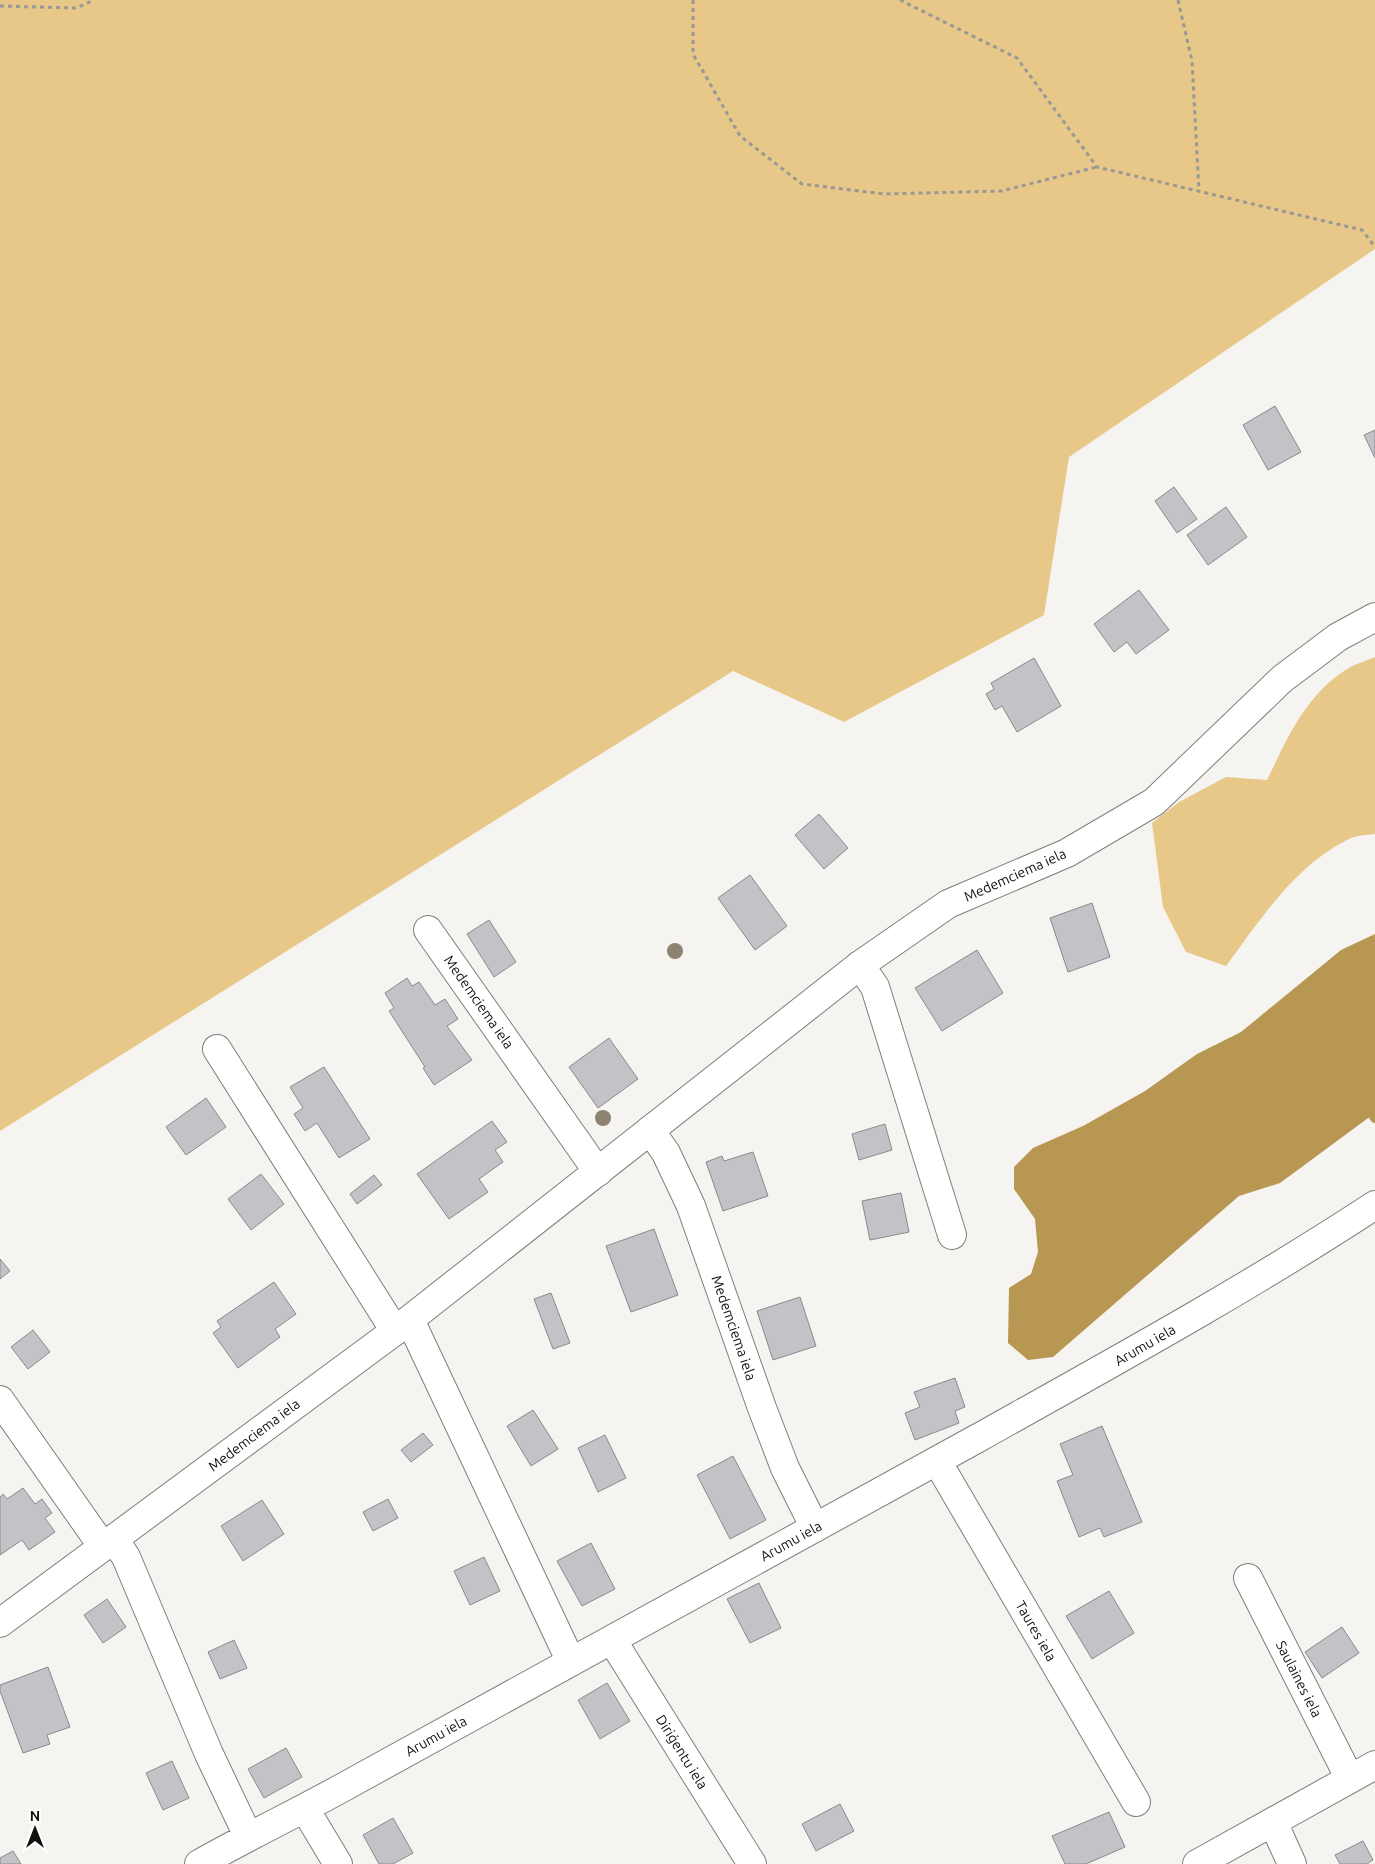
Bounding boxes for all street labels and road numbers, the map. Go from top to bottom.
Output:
street label: Medemciema iela [961,845,1069,905]
street label: Medemciema iela [441,952,517,1052]
street label: Medemciema iela [709,1273,759,1383]
street label: Arumu iela [1112,1321,1178,1369]
street label: Medemciema iela [205,1395,303,1475]
street label: Arumu iela [758,1518,824,1564]
street label: Taures iela [1012,1598,1060,1664]
street label: Saulaines iela [1273,1638,1325,1720]
street label: Diriģentu iela [653,1712,711,1792]
street label: Arumu iela [403,1713,469,1759]

